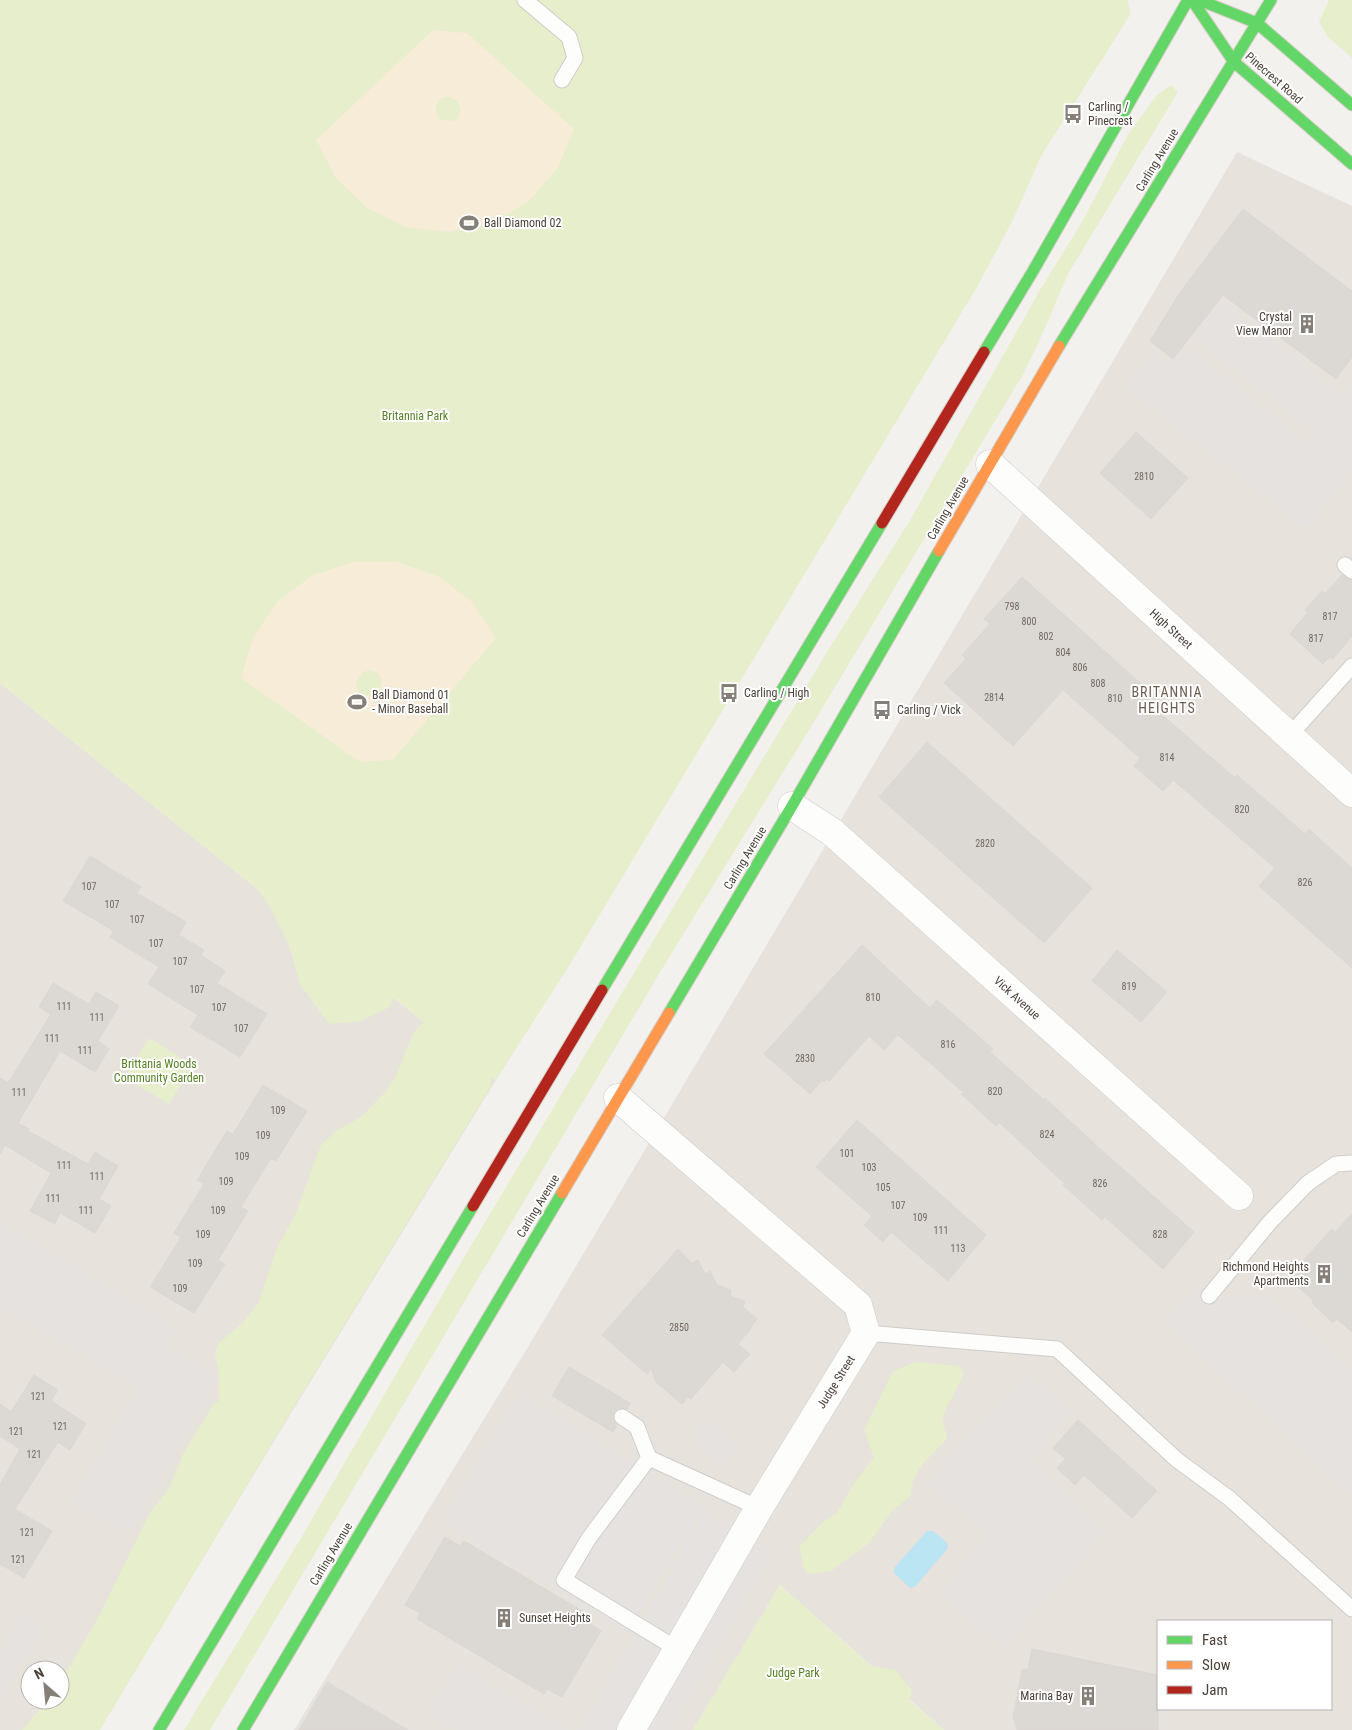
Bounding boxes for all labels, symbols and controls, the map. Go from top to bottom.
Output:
street label: Pinecrest Road [1242,49,1306,107]
place label: Carling / Pinecrest [1088,100,1133,128]
bus stop icon: Carling / Pinecrest [1062,103,1084,125]
street label: Carling Avenue [1133,126,1181,194]
sports icon: Ball Diamond 02 [458,212,480,234]
place label: Ball Diamond 02 [484,216,561,230]
place label: Crystal View Manor [1236,310,1292,338]
building icon: Crystal View Manor [1296,313,1318,335]
park label: Britannia Park [382,409,449,423]
house number: 2810 [1134,471,1154,482]
street label: Carling Avenue [924,474,972,542]
house number: 798 [1005,601,1019,612]
street label: High Street [1147,606,1196,652]
house number: 817 [1323,611,1337,622]
house number: 800 [1022,616,1036,627]
house number: 802 [1039,631,1053,642]
house number: 817 [1309,633,1323,644]
house number: 804 [1056,647,1070,658]
house number: 806 [1073,662,1087,673]
house number: 808 [1091,678,1105,689]
bus stop icon: Carling / High [718,682,740,704]
district label: BRITANNIA HEIGHTS [1131,684,1203,716]
place label: Carling / High [744,686,810,700]
place label: Ball Diamond 01 - Minor Baseball [372,688,449,716]
sports icon: Ball Diamond 01 - Minor Baseball [346,691,368,713]
house number: 2814 [984,692,1004,703]
house number: 810 [1108,693,1122,704]
bus stop icon: Carling / Vick [871,699,893,721]
place label: Carling / Vick [897,703,961,717]
house number: 814 [1160,752,1174,763]
house number: 820 [1235,804,1249,815]
street label: Carling Avenue [721,824,769,892]
house number: 2820 [975,838,995,849]
house number: 826 [1298,877,1312,888]
house number: 107 [82,881,96,892]
house number: 107 [105,899,119,910]
house number: 107 [130,914,144,925]
house number: 107 [149,938,163,949]
house number: 107 [173,956,187,967]
street label: Vick Avenue [991,973,1043,1023]
house number: 819 [1122,981,1136,992]
house number: 107 [190,984,204,995]
house number: 810 [866,992,880,1003]
house number: 111 [57,1001,71,1012]
house number: 107 [212,1002,226,1013]
house number: 111 [90,1012,104,1023]
house number: 107 [234,1023,248,1034]
house number: 111 [45,1033,59,1044]
house number: 816 [941,1039,955,1050]
house number: 111 [78,1045,92,1056]
house number: 2830 [795,1053,815,1064]
park label: Brittania Woods Community Garden [114,1057,204,1085]
house number: 820 [988,1086,1002,1097]
house number: 111 [12,1087,26,1098]
house number: 109 [271,1105,285,1116]
house number: 824 [1040,1129,1054,1140]
house number: 109 [256,1130,270,1141]
house number: 101 [840,1148,854,1159]
house number: 109 [235,1151,249,1162]
house number: 111 [57,1160,71,1171]
house number: 103 [862,1162,876,1173]
house number: 111 [90,1171,104,1182]
street label: Carling Avenue [514,1172,562,1240]
house number: 109 [219,1176,233,1187]
house number: 826 [1093,1178,1107,1189]
house number: 105 [876,1182,890,1193]
house number: 111 [46,1193,60,1204]
house number: 107 [891,1200,905,1211]
house number: 111 [79,1205,93,1216]
house number: 109 [211,1205,225,1216]
house number: 109 [913,1212,927,1223]
house number: 111 [934,1225,948,1236]
house number: 109 [196,1229,210,1240]
house number: 828 [1153,1229,1167,1240]
house number: 113 [951,1243,965,1254]
house number: 109 [188,1258,202,1269]
place label: Richmond Heights Apartments [1222,1260,1309,1288]
building icon: Richmond Heights Apartments [1313,1263,1335,1285]
house number: 109 [173,1283,187,1294]
house number: 2850 [669,1322,689,1333]
street label: Judge Street [814,1352,858,1411]
house number: 121 [31,1391,45,1402]
house number: 121 [53,1421,67,1432]
house number: 121 [9,1426,23,1437]
house number: 121 [27,1449,41,1460]
street label: Carling Avenue [307,1520,355,1588]
house number: 121 [20,1527,34,1538]
house number: 121 [11,1554,25,1565]
building icon: Sunset Heights [493,1607,515,1629]
place label: Sunset Heights [519,1611,591,1625]
legend [1157,1620,1332,1710]
text: Fast [1202,1631,1227,1649]
text: Slow [1202,1656,1231,1674]
north arrow [20,1660,70,1710]
text: N [32,1664,47,1682]
park label: Judge Park [766,1666,820,1680]
text: Jam [1202,1681,1228,1699]
building icon: Marina Bay [1077,1685,1099,1707]
place label: Marina Bay [1020,1689,1073,1703]

